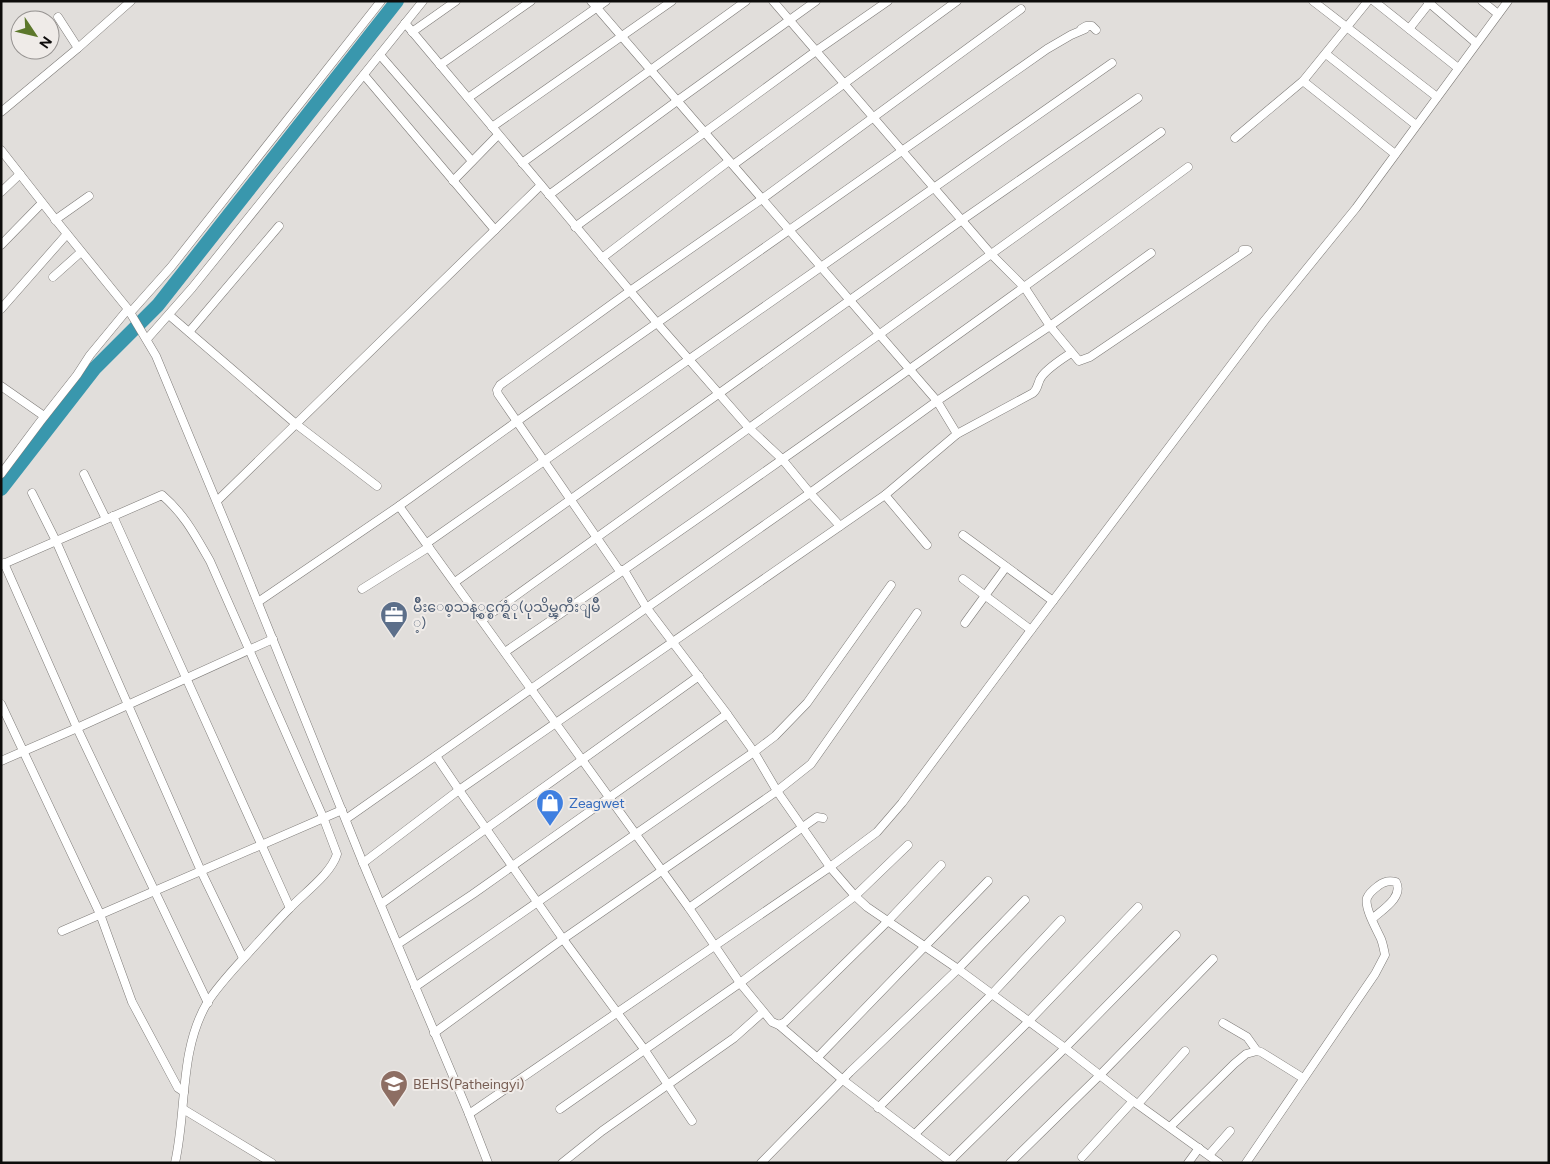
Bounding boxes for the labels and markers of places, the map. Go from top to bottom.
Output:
place label: မ်ိဳးေစ့သန့္စင္စက္ရံု(ပုသိမ္ၾကီးျမိဳ ့) [413,597,601,633]
office icon: မ်ိဳးေစ့သန့္စင္စက္ရံု(ပုသိမ္ၾကီးျမိဳ ့) [379,600,409,639]
shop icon: Zeagwet [535,788,565,827]
place label: Zeagwet [569,795,625,812]
school or university icon: BEHS(Patheingyi) [379,1069,409,1108]
place label: BEHS(Patheingyi) [413,1076,525,1093]

